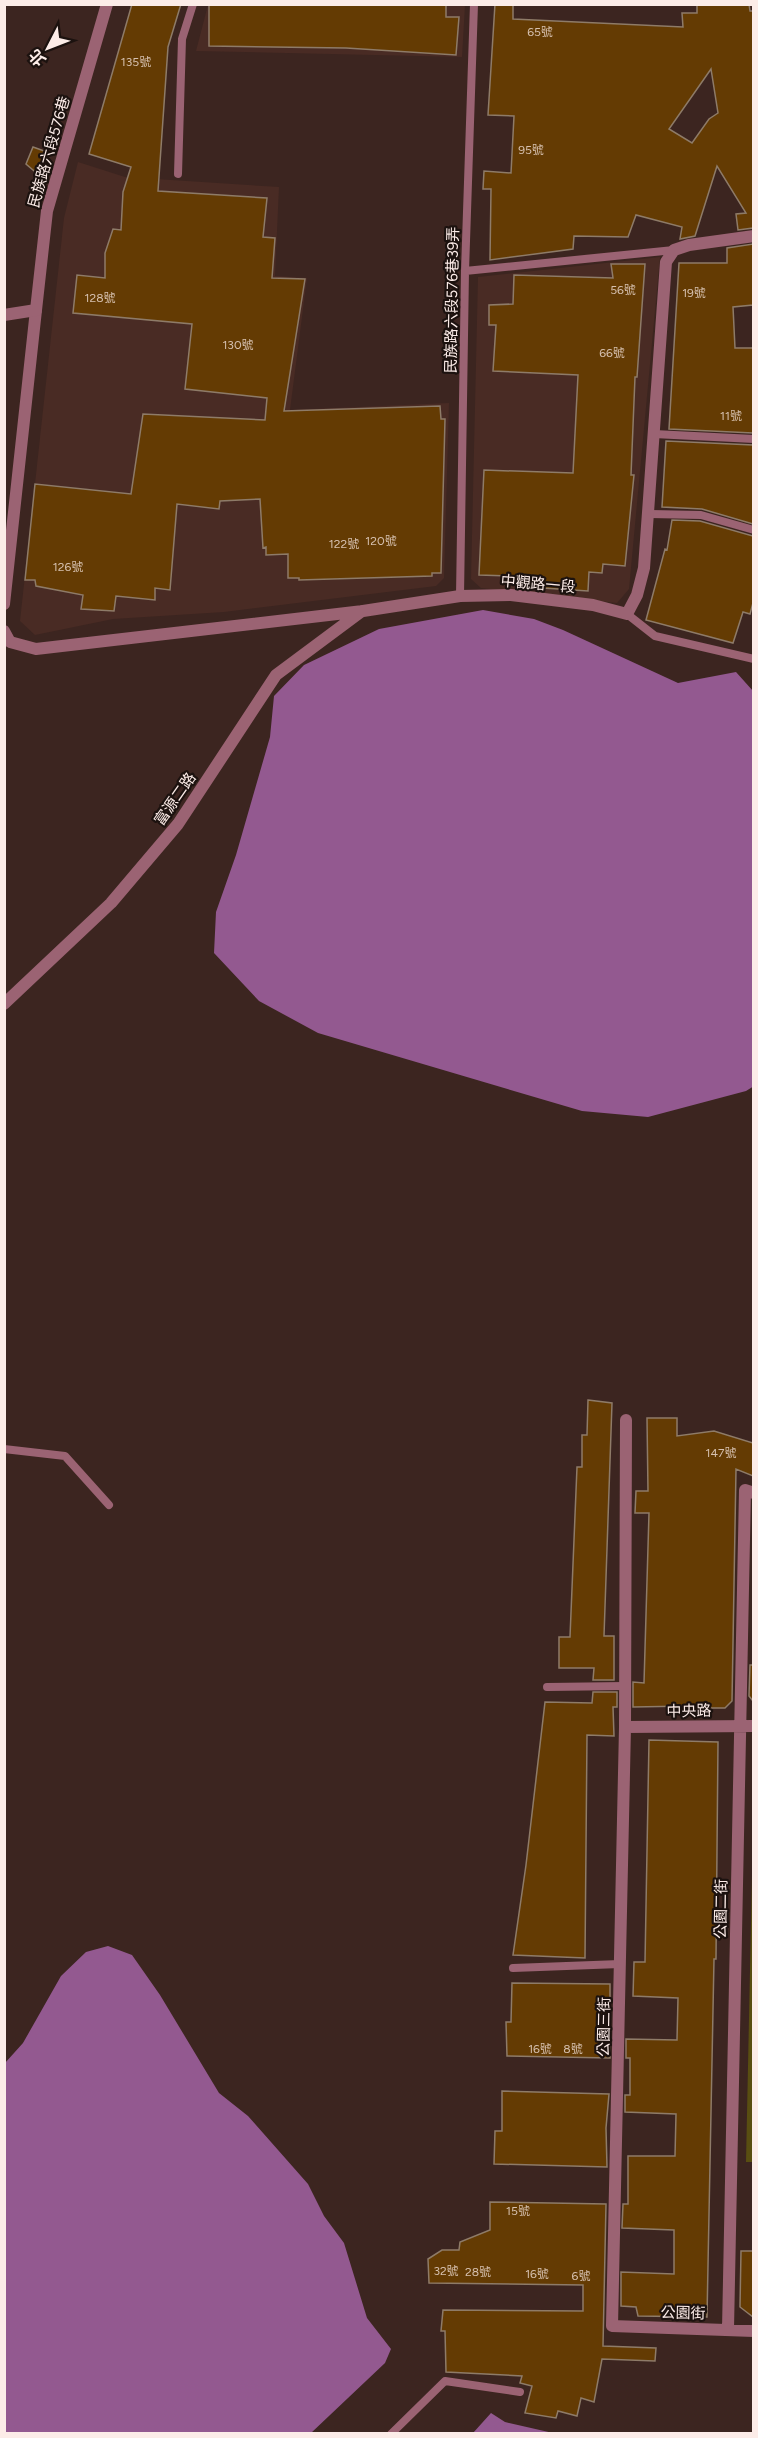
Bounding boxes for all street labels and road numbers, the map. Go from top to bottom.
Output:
street label: 民族路六段576巷 [24,94,74,210]
street label: 民族路六段576巷39弄 [442,226,462,374]
street label: 中觀路一段 [500,572,576,596]
street label: 富源二路 [150,769,200,829]
street label: 中央路 [666,1702,712,1720]
street label: 公園二街 [711,1879,731,1939]
street label: 公園三街 [594,1997,614,2057]
street label: 公園街 [660,2304,706,2322]

